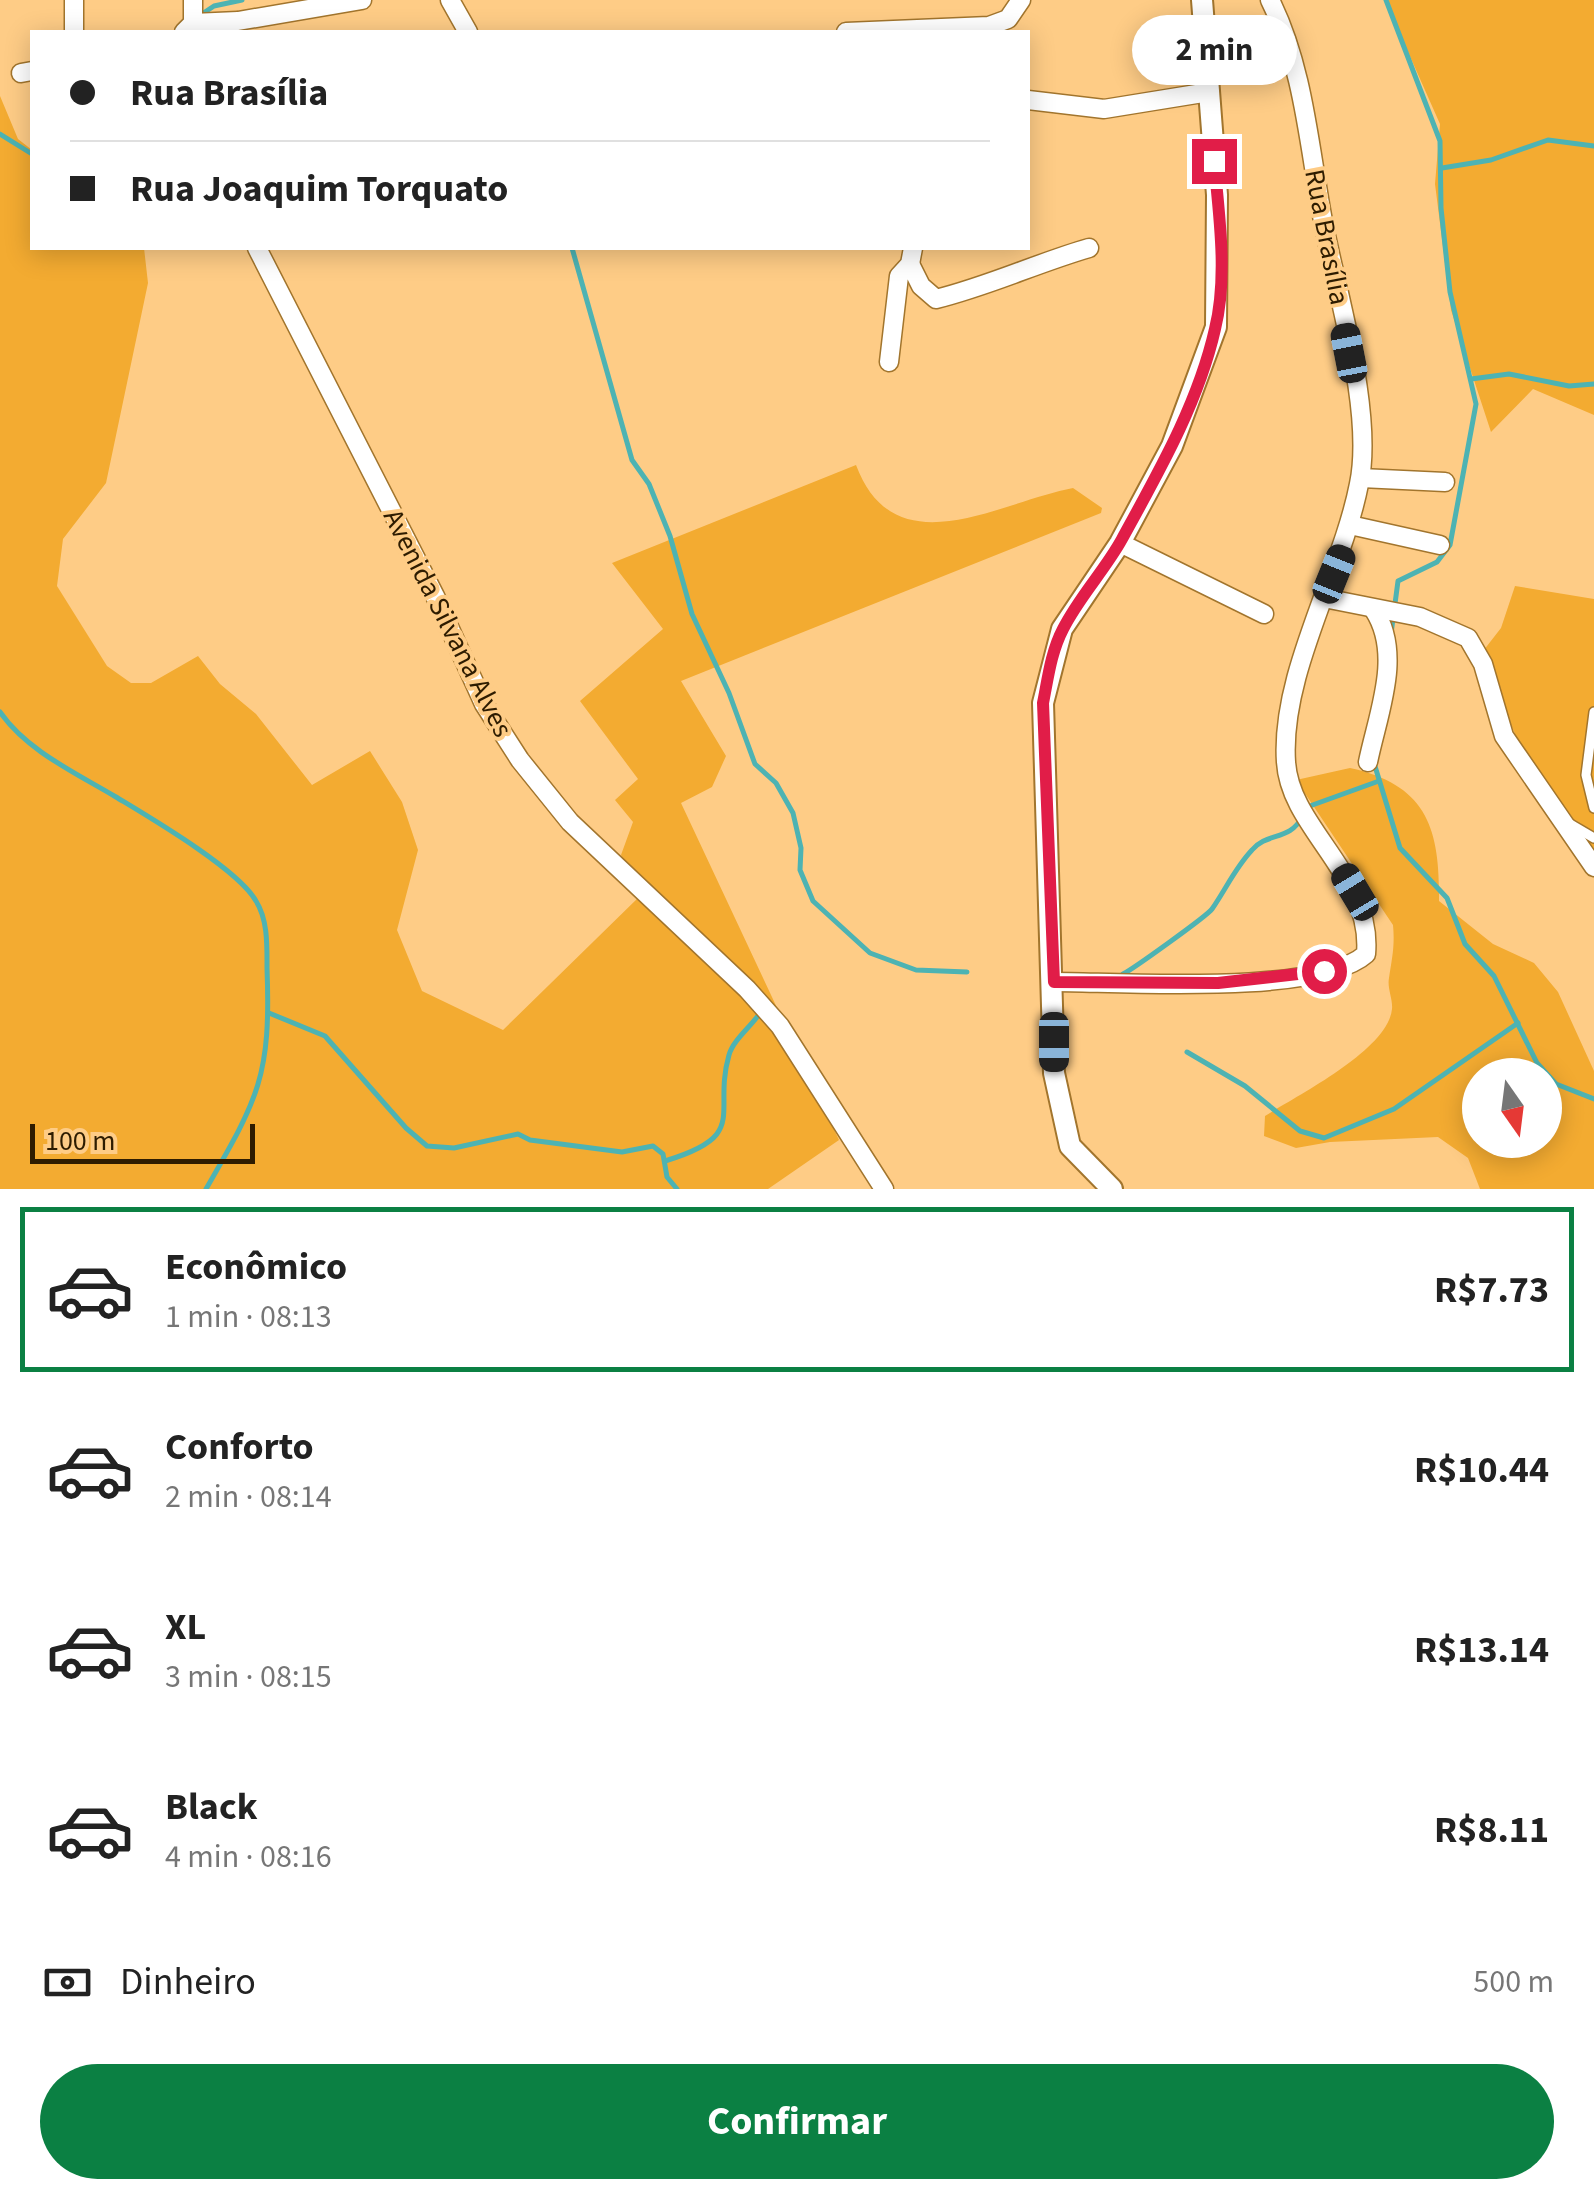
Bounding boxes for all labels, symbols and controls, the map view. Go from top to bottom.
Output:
callout: 2 min [1132,16,1296,86]
text: 2 min [1176,27,1253,73]
text: Rua Brasília [130,66,328,120]
route end [1192,139,1237,184]
text: Rua Joaquim Torquato [130,162,508,216]
street label: Rua Brasília [1294,166,1360,308]
car [1329,321,1369,385]
street label: Avenida Silvana Alves [373,502,523,744]
car [1309,541,1359,607]
car [1327,859,1383,925]
route start [1302,949,1347,994]
car [1039,1012,1069,1072]
north arrow [1462,1058,1562,1158]
map controls [1462,1058,1562,1158]
scale bar [30,1119,255,1164]
text: 100 m [45,1121,116,1161]
text: Econômico [165,1240,347,1294]
icon: car [45,1245,135,1335]
text: R$7.73 [1434,1263,1549,1317]
text: 1 min · 08:13 [165,1294,332,1340]
text: Conforto [165,1420,314,1474]
icon: car [45,1425,135,1515]
text: R$10.44 [1414,1443,1549,1497]
text: 2 min · 08:14 [165,1474,332,1520]
text: XL [165,1600,206,1654]
icon: car [45,1605,135,1695]
text: R$13.14 [1414,1623,1549,1677]
text: 3 min · 08:15 [165,1654,332,1700]
text: Black [165,1780,258,1834]
icon: car [45,1785,135,1875]
text: R$8.11 [1434,1803,1549,1857]
text: 4 min · 08:16 [165,1834,332,1880]
icon: cash [40,1955,95,2010]
text: Dinheiro [120,1955,256,2009]
text: 500 m [1473,1959,1554,2005]
button: Confirmar [40,2064,1554,2179]

